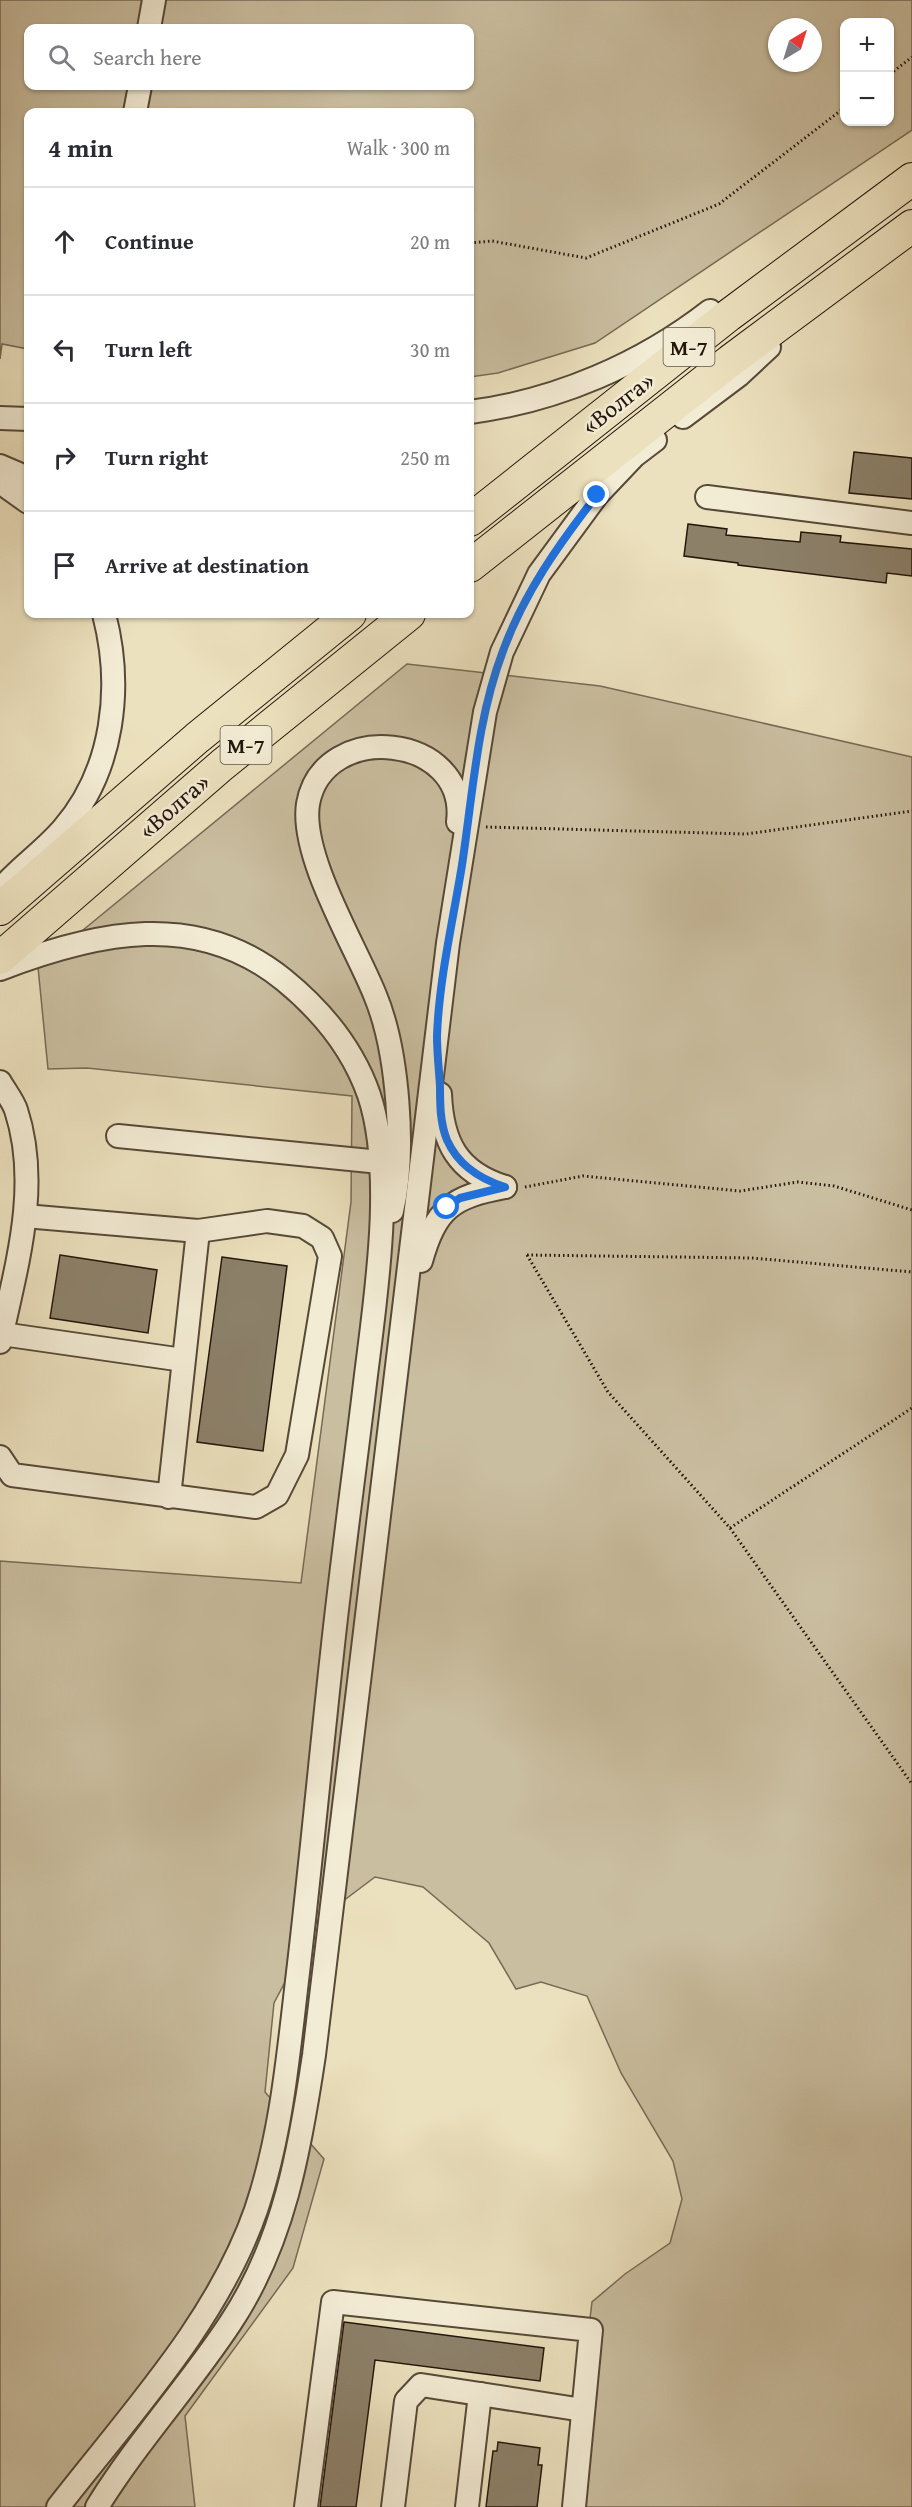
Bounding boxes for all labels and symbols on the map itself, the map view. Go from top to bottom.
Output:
north arrow [768,18,822,72]
road number: М-7 [664,328,714,366]
street label: «Волга» [574,363,662,442]
route end [583,481,609,507]
road number: М-7 [220,726,272,764]
street label: «Волга» [130,765,217,847]
route start [433,1193,459,1219]

